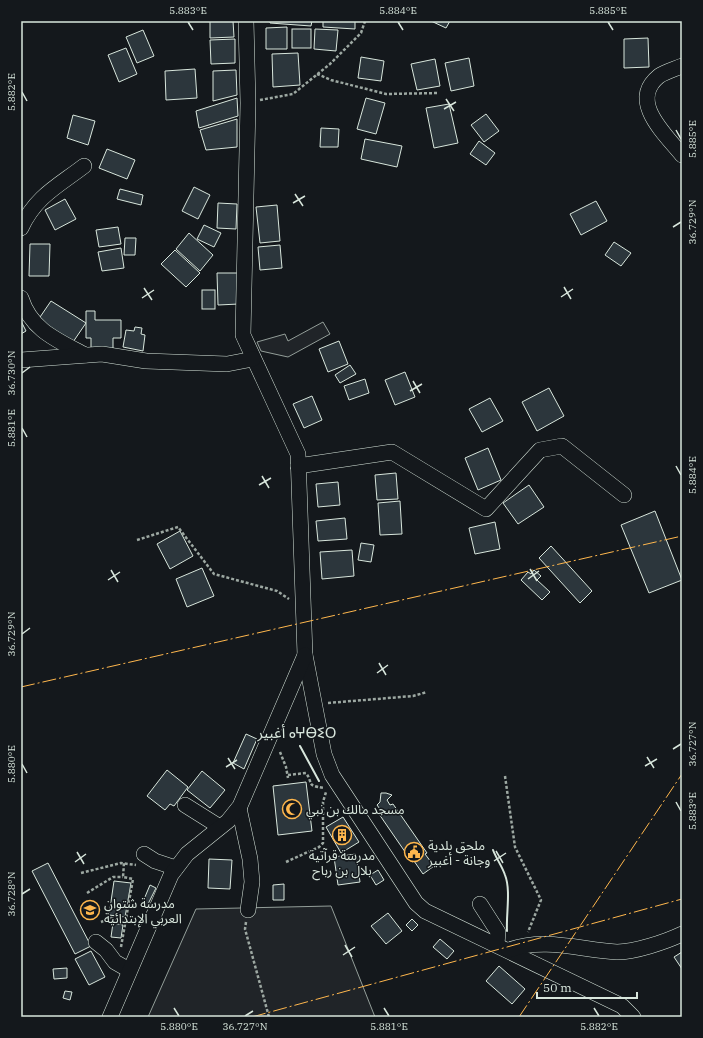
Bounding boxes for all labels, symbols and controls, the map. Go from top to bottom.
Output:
text: 5.883°E [169,4,207,17]
text: 5.884°E [379,4,417,17]
text: 5.885°E [589,4,627,17]
text: 5.882°E [5,73,18,111]
text: 5.885°E [686,120,699,158]
text: 36.729°N [686,199,699,245]
text: 36.730°N [5,350,18,396]
text: 5.881°E [5,409,18,447]
text: 5.884°E [686,456,699,494]
text: 36.729°N [5,611,18,657]
text: 36.727°N [686,721,699,767]
district label: أغبير ⴰⵖⴱⵉⵔ [256,723,337,742]
text: 5.880°E [5,745,18,783]
text: 5.883°E [686,792,699,830]
mosque icon: مسجد مالك بن نبي [281,798,303,820]
place label: مسجد مالك بن نبي [306,801,405,820]
building icon: مدرسة قرآتية بلال بن رباح [331,824,353,846]
place label: ملحق بلدية وجانة - أغبير [427,837,490,869]
public building icon: ملحق بلدية وجانة - أغبير [403,841,425,863]
place label: مدرسة قرآتية بلال بن رباح [309,847,375,881]
text: 36.728°N [5,871,18,917]
place label: مدرسة شتوان العربي الإبتدائية [104,895,182,929]
school or university icon: مدرسة شتوان العربي الإبتدائية [79,899,101,921]
scale bar [537,974,637,1000]
text: 50 m [543,980,572,995]
text: 5.880°E [160,1020,198,1033]
text: 36.727°N [222,1020,268,1033]
text: 5.881°E [370,1020,408,1033]
text: 5.882°E [580,1020,618,1033]

